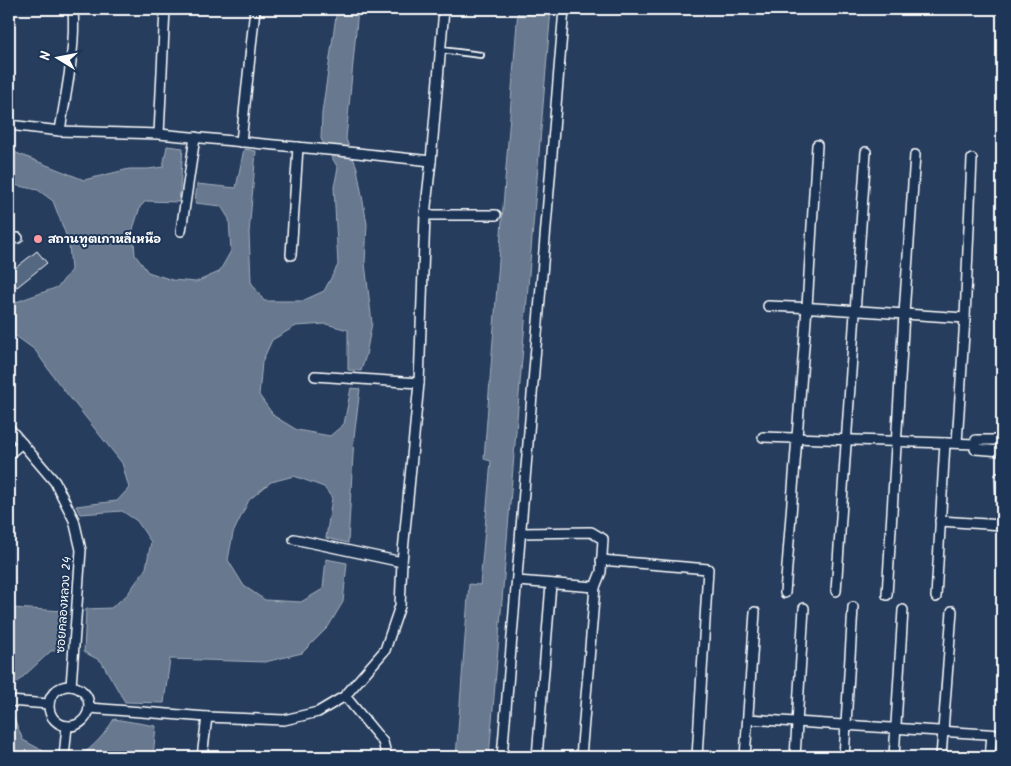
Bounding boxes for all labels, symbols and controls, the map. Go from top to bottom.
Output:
north arrow [32,32,82,82]
text: N [35,49,58,62]
place label: สถานทูตเกาหลีเหนือ [48,230,161,249]
marker: สถานทูตเกาหลีเหนือ [32,233,44,245]
street label: ซอยคลองหลวง 24 [51,556,77,654]

